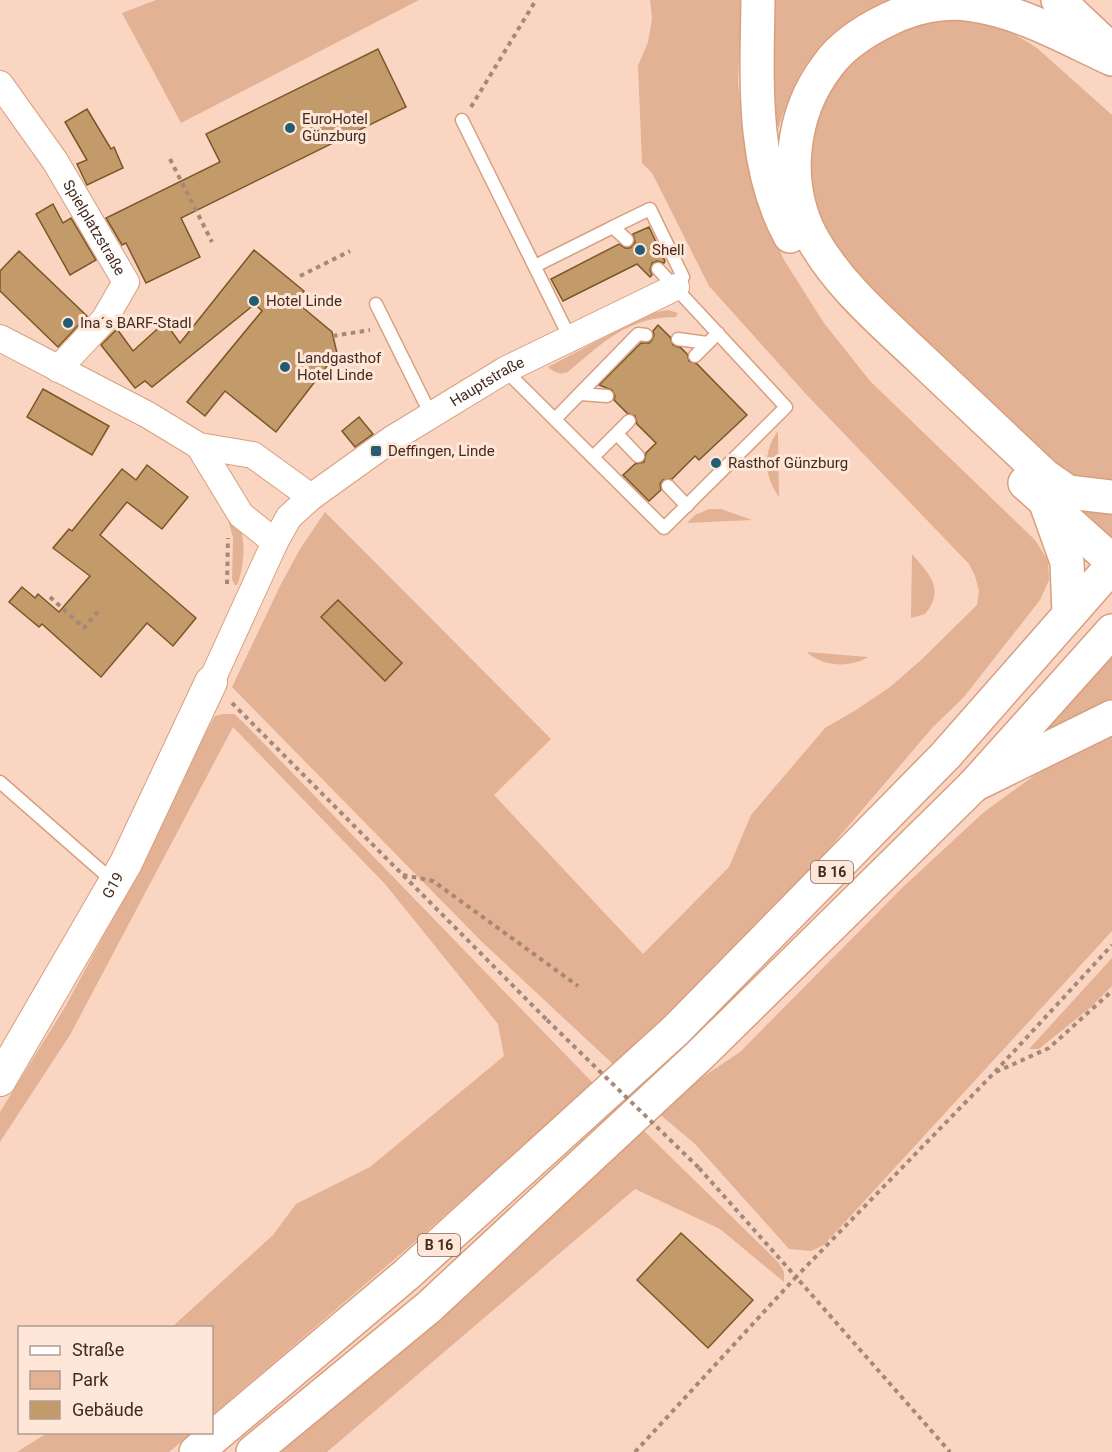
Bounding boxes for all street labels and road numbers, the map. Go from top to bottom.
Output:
street label: Spielplatzstraße [59,177,129,279]
street label: Hauptstraße [447,353,527,410]
road number: B 16 [811,861,853,883]
street label: G19 [98,869,128,902]
road number: B 16 [418,1234,460,1256]

